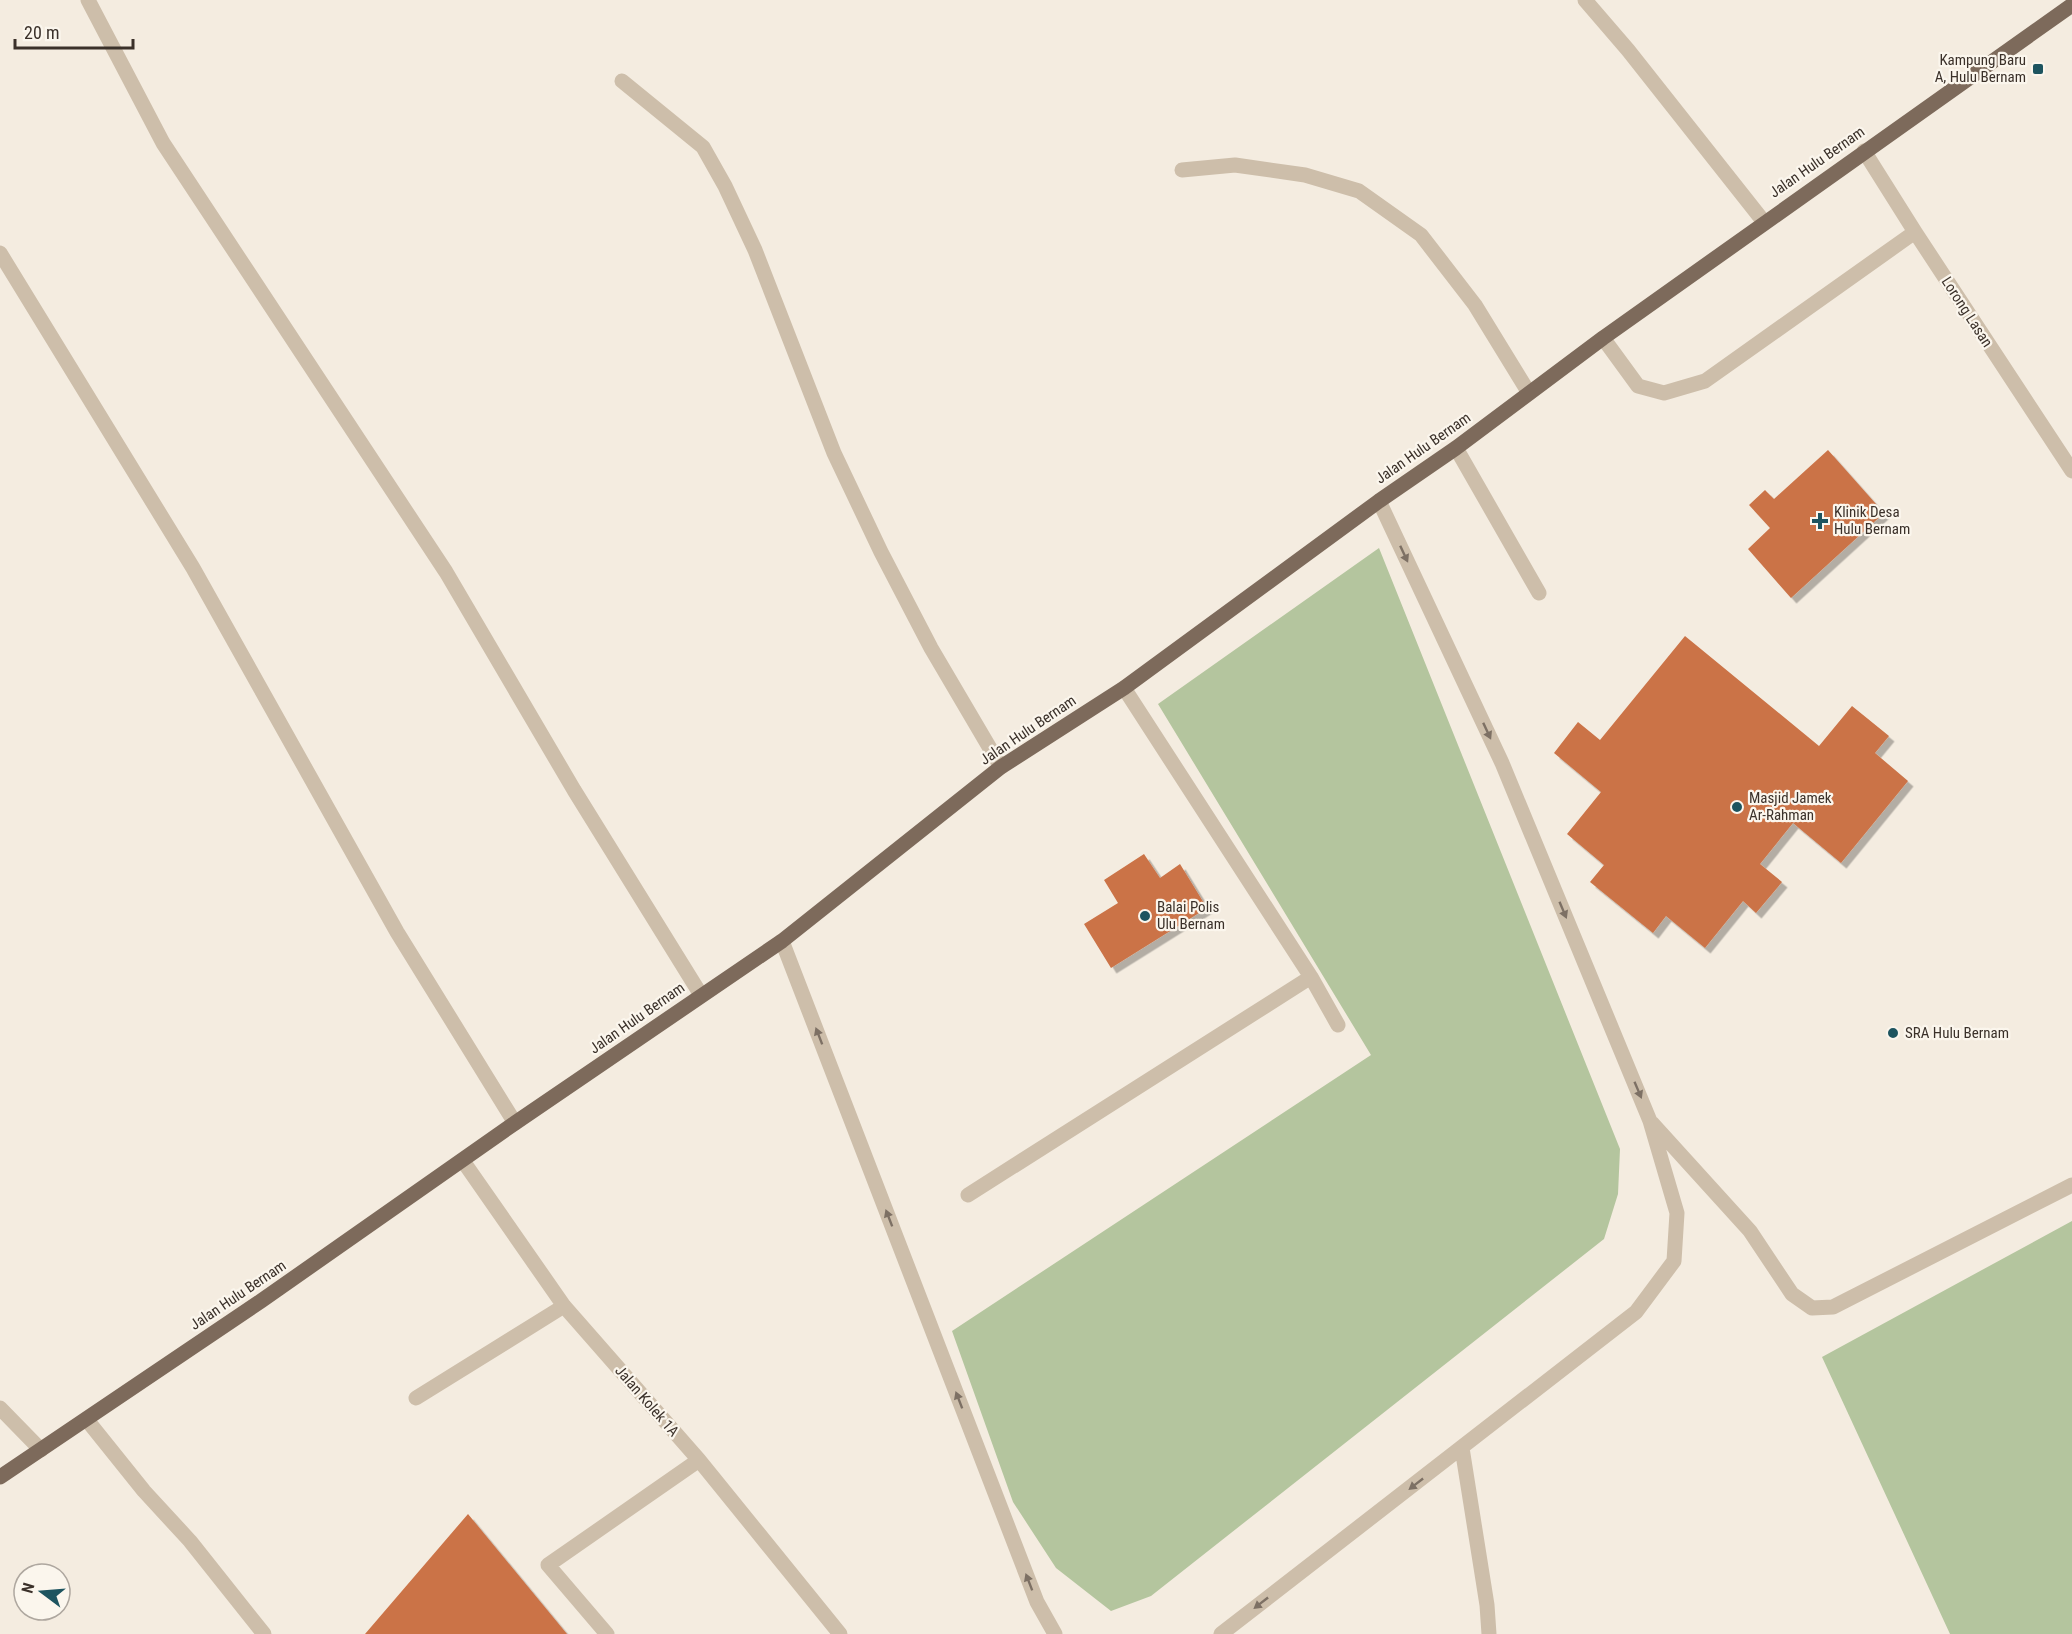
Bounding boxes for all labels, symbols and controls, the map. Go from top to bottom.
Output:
scale bar [15,12,134,50]
text: 20 m [24,22,59,43]
place label: Kampung Baru A, Hulu Bernam [1935,51,2026,86]
marker: Kampung Baru A, Hulu Bernam [2031,62,2045,76]
street label: Jalan Hulu Bernam [1766,123,1868,201]
street label: Lorong Lasan [1938,273,1996,351]
street label: Jalan Hulu Bernam [1372,409,1474,487]
place label: Klinik Desa Hulu Bernam [1834,503,1910,538]
marker: Klinik Desa Hulu Bernam [1811,512,1829,530]
one-way arrow [1399,546,1408,563]
street label: Jalan Hulu Bernam [977,691,1079,769]
one-way arrow [1482,722,1491,739]
place label: Masjid Jamek Ar-Rahman [1749,789,1832,824]
marker: Masjid Jamek Ar-Rahman [1730,800,1744,814]
place label: Balai Polis Ulu Bernam [1157,898,1225,933]
one-way arrow [1559,901,1568,919]
marker: Balai Polis Ulu Bernam [1138,909,1152,923]
street label: Jalan Hulu Bernam [586,979,688,1057]
place label: SRA Hulu Bernam [1905,1024,2009,1042]
one-way arrow [813,1026,823,1044]
marker: SRA Hulu Bernam [1886,1026,1900,1040]
one-way arrow [1633,1082,1643,1100]
one-way arrow [884,1208,894,1226]
street label: Jalan Hulu Bernam [187,1256,289,1334]
street label: Jalan Kolek 1A [611,1362,683,1440]
one-way arrow [954,1390,964,1408]
one-way arrow [1408,1478,1424,1490]
north arrow [12,1562,72,1622]
one-way arrow [1024,1572,1034,1590]
text: N [18,1581,39,1595]
one-way arrow [1253,1597,1269,1609]

